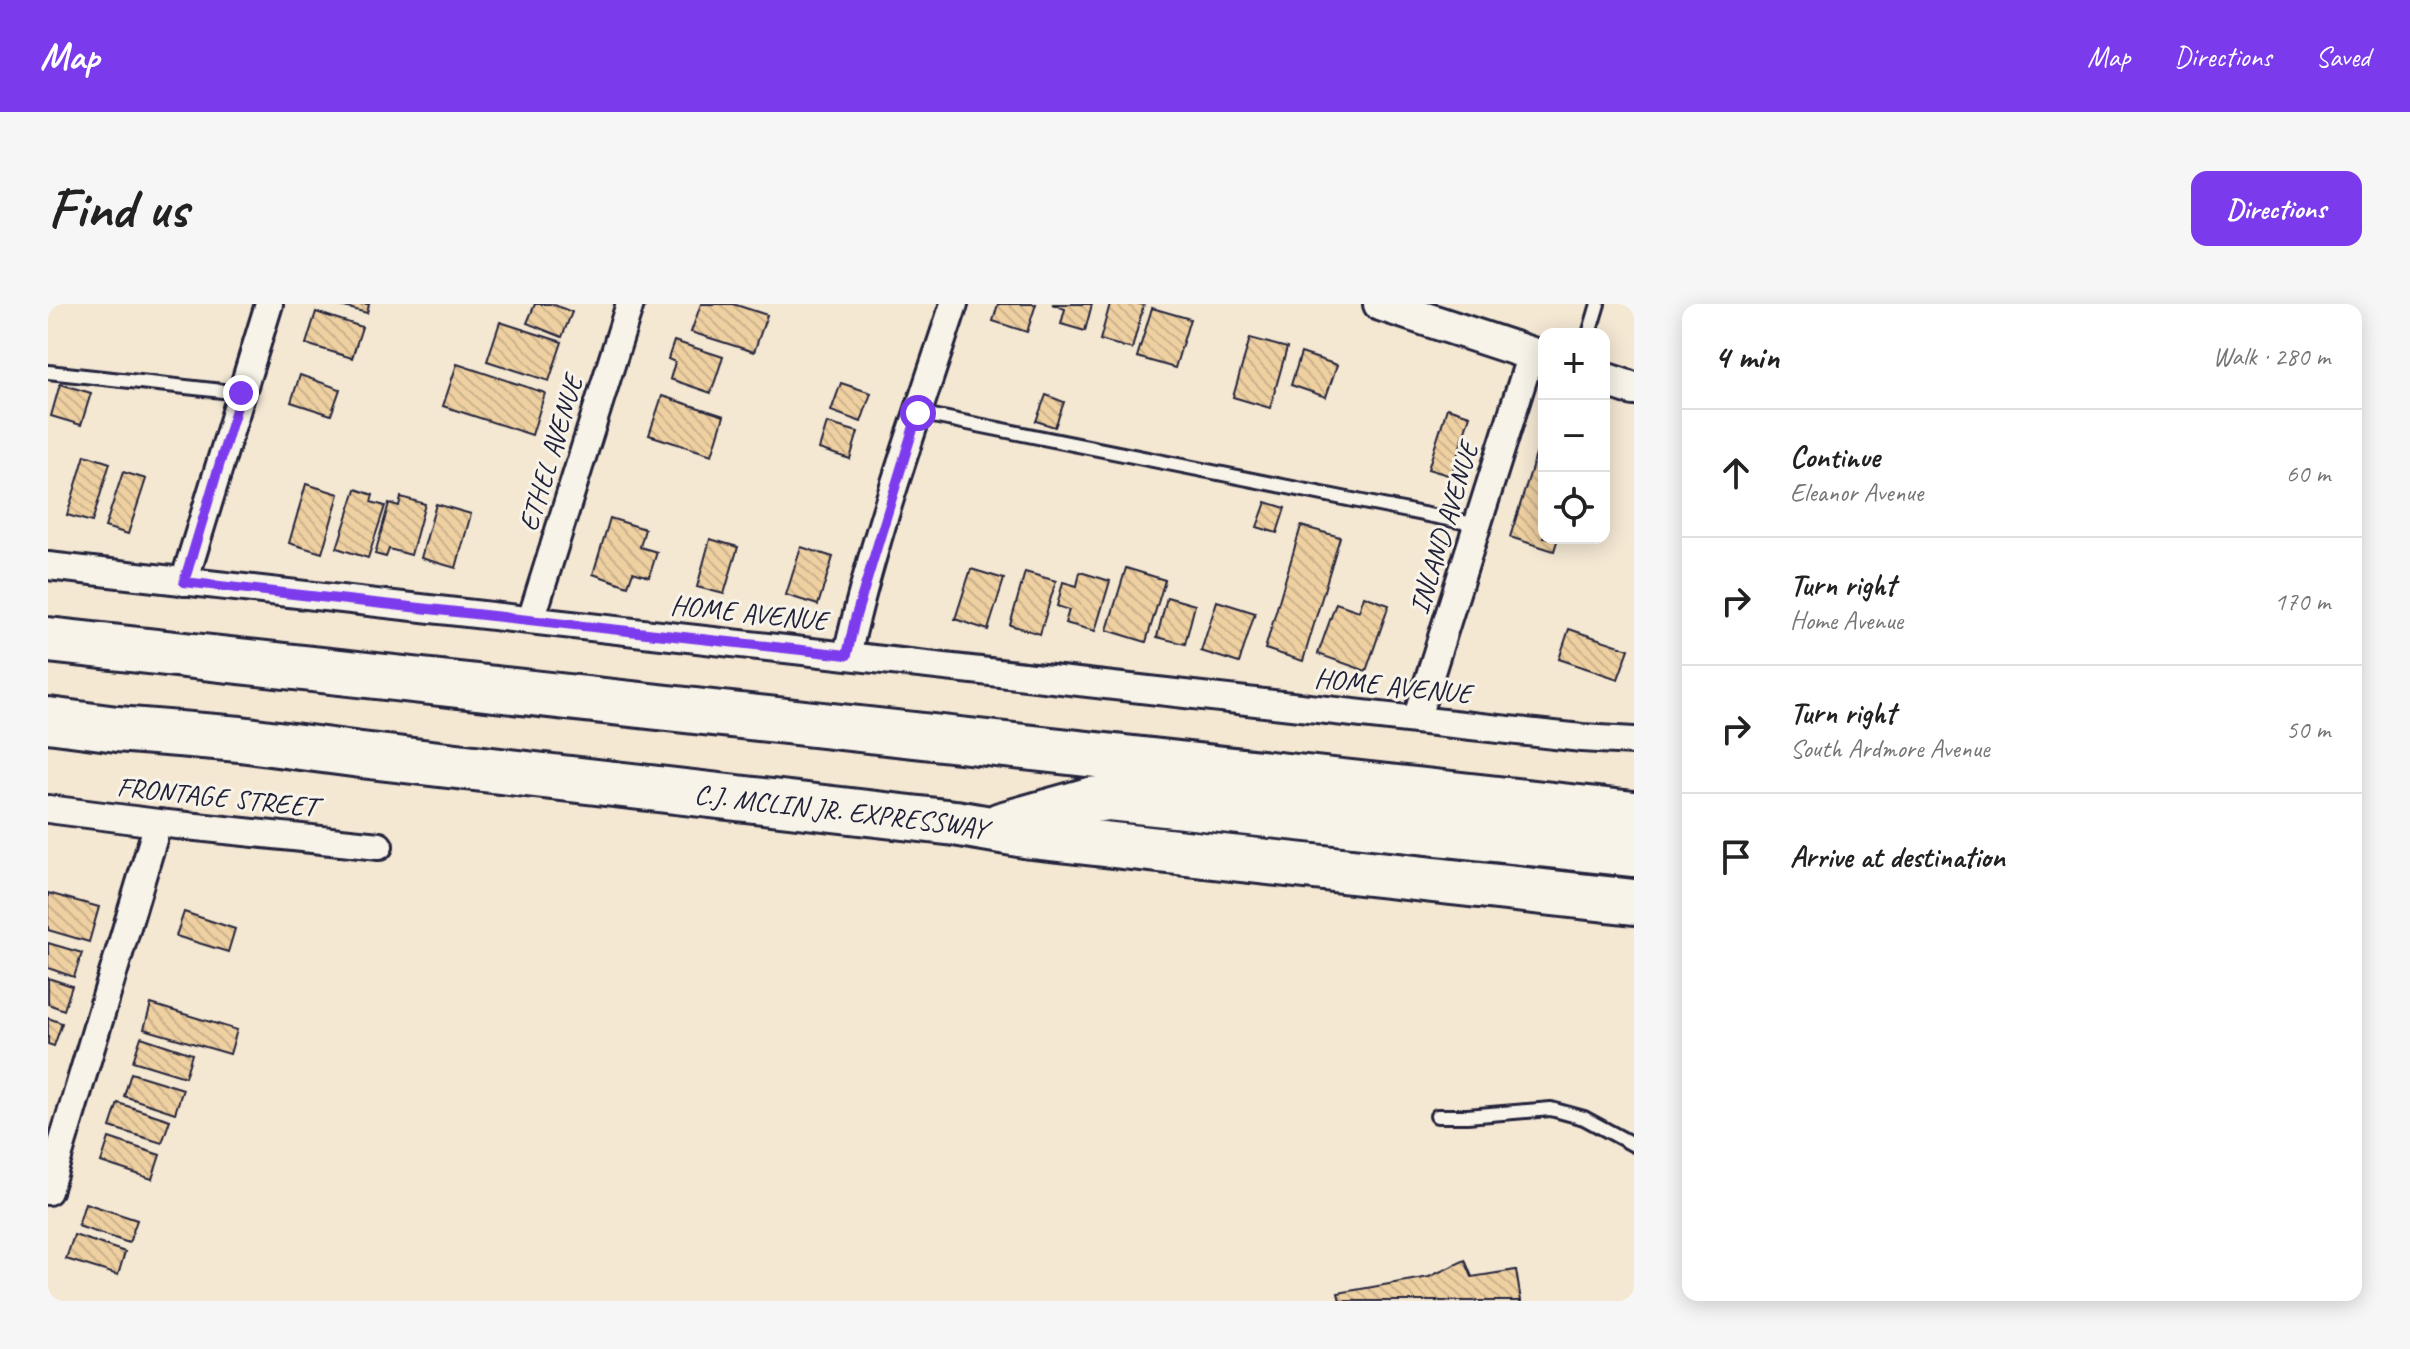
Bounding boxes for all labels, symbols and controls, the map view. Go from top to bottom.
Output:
text: Map [40,33,99,80]
text: Map [2087,39,2130,74]
text: Directions [2174,39,2272,74]
text: Saved [2316,39,2370,74]
button: Directions [2191,171,2362,246]
text: Find us [48,173,188,244]
map controls [1538,328,1610,544]
button: + [1538,328,1610,400]
text: 4 min [1714,335,1779,378]
text: Walk · 280 m [2213,340,2330,373]
street label: ETHEL AVENUE [510,368,592,535]
route end [223,375,259,411]
route start [900,395,936,431]
button: − [1538,400,1610,472]
street label: INLAND AVENUE [1401,435,1487,618]
text: Continue [1790,438,1880,476]
icon: ahead [1714,451,1758,495]
text: 60 m [2286,457,2330,490]
button: locate [1538,472,1610,544]
text: Eleanor Avenue [1790,476,1923,509]
text: Turn right [1790,566,1895,604]
icon: right [1714,579,1758,623]
text: 170 m [2274,585,2330,618]
street label: HOME AVENUE [669,587,833,639]
text: Home Avenue [1790,604,1903,637]
street label: HOME AVENUE [1313,660,1477,712]
text: Turn right [1790,694,1895,732]
icon: right [1714,707,1758,751]
text: 50 m [2286,713,2330,746]
text: South Ardmore Avenue [1790,732,1989,765]
street label: FRONTAGE STREET [115,769,326,825]
street label: C.J. MCLIN JR. EXPRESSWAY [693,776,995,847]
icon: arrive [1714,835,1758,879]
text: Arrive at destination [1790,838,2005,876]

